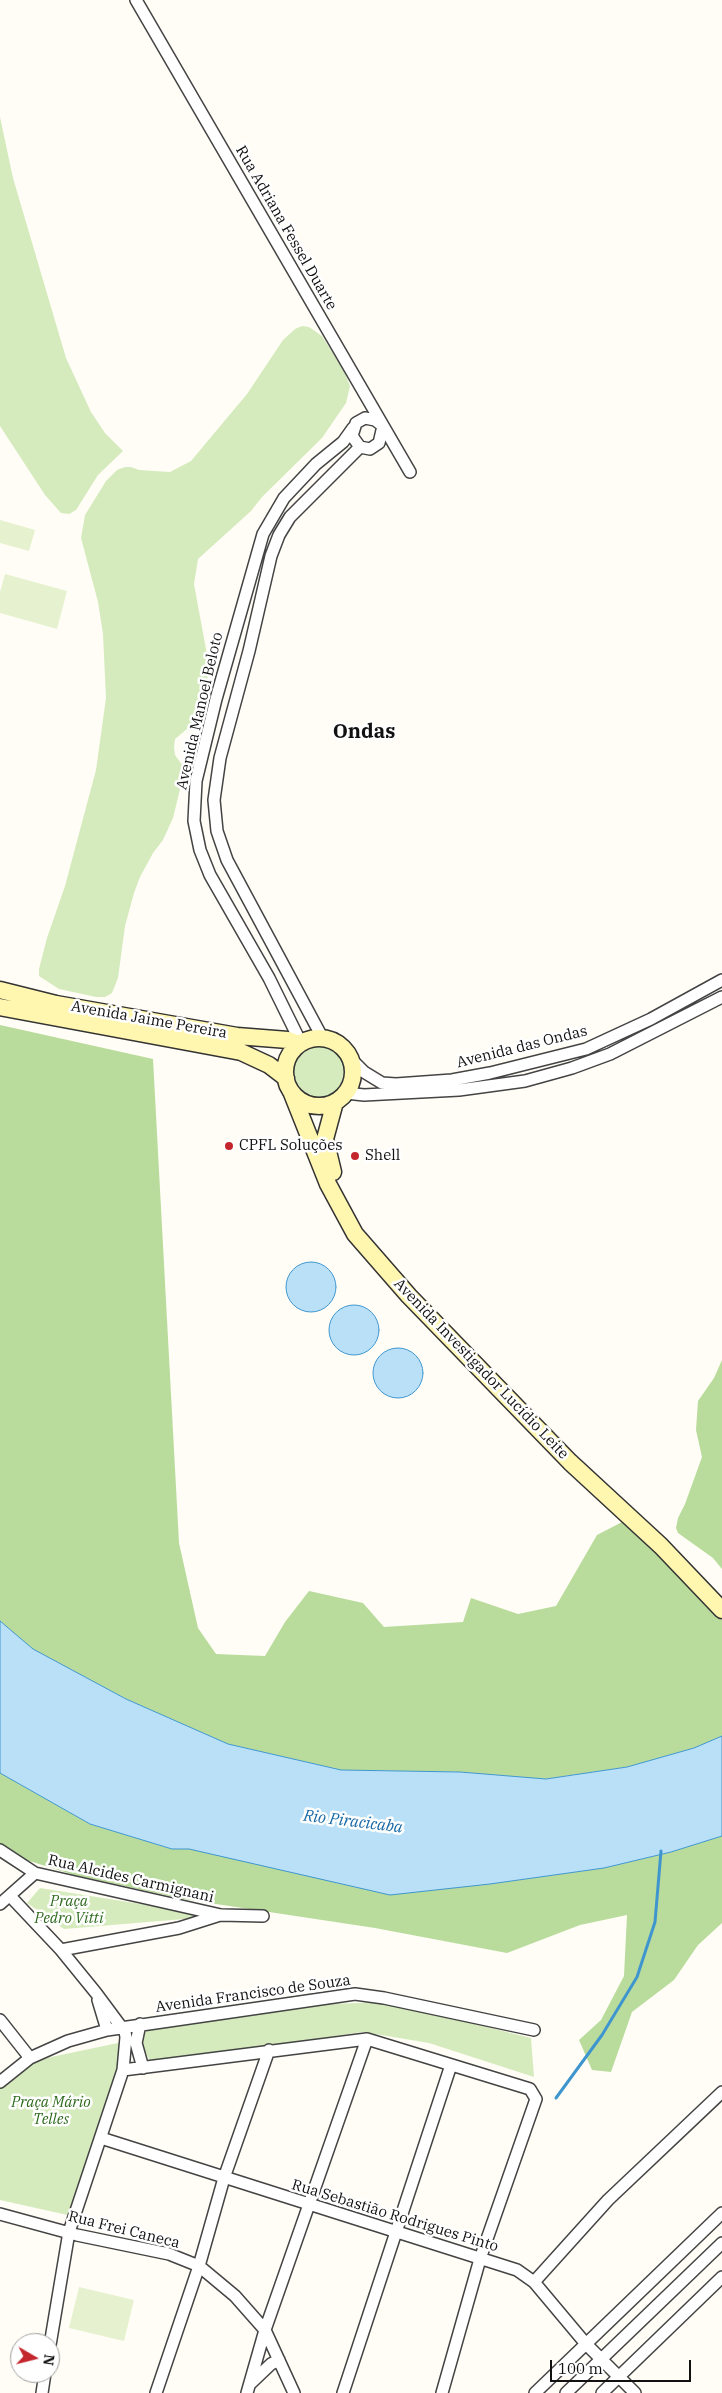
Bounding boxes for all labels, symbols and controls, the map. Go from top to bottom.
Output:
street label: Rua Adriana Fessel Duarte [232,143,340,313]
street label: Avenida Manoel Beloto [173,630,227,792]
district label: Ondas [333,720,395,744]
street label: Avenida Jaime Pereira [70,997,228,1043]
street label: Avenida das Ondas [455,1022,589,1072]
place label: CPFL Soluções [239,1137,343,1155]
marker: CPFL Soluções [223,1140,235,1152]
place label: Shell [365,1147,400,1165]
marker: Shell [349,1150,361,1162]
street label: Avenida Investigador Lucídio Leite [390,1275,572,1463]
water label: Rio Piracicaba [302,1806,404,1838]
street label: Rua Alcides Carmignani [46,1851,216,1907]
park label: Praça Pedro Vitti [35,1893,103,1928]
street label: Avenida Francisco de Souza [154,1971,352,2017]
park label: Praça Mário Telles [11,2094,91,2129]
street label: Rua Sebastião Rodrigues Pinto [289,2176,501,2256]
street label: Rua Frei Caneca [66,2207,182,2253]
north arrow [10,2333,60,2383]
scale bar [552,2350,693,2382]
text: N [39,2353,59,2367]
text: 100 m [558,2359,603,2378]

